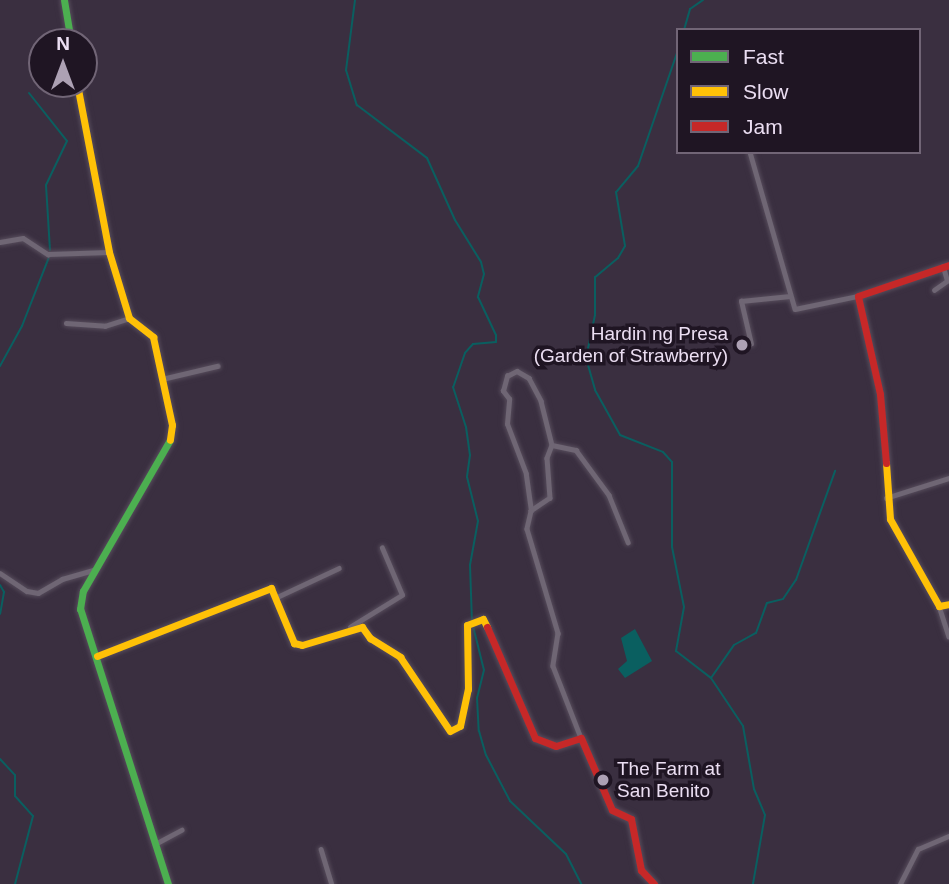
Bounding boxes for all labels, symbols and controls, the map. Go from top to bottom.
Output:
north arrow [28,28,98,98]
legend [676,28,921,154]
text: N [56,33,70,54]
text: Fast [743,45,784,68]
text: Slow [743,80,789,103]
text: Jam [743,115,783,138]
place label: Hardin ng Presa (Garden of Strawberry) [534,323,728,367]
marker: Hardin ng Presa (Garden of Strawberry) [734,337,750,353]
place label: The Farm at San Benito [617,758,720,802]
marker: The Farm at San Benito [595,772,611,788]

